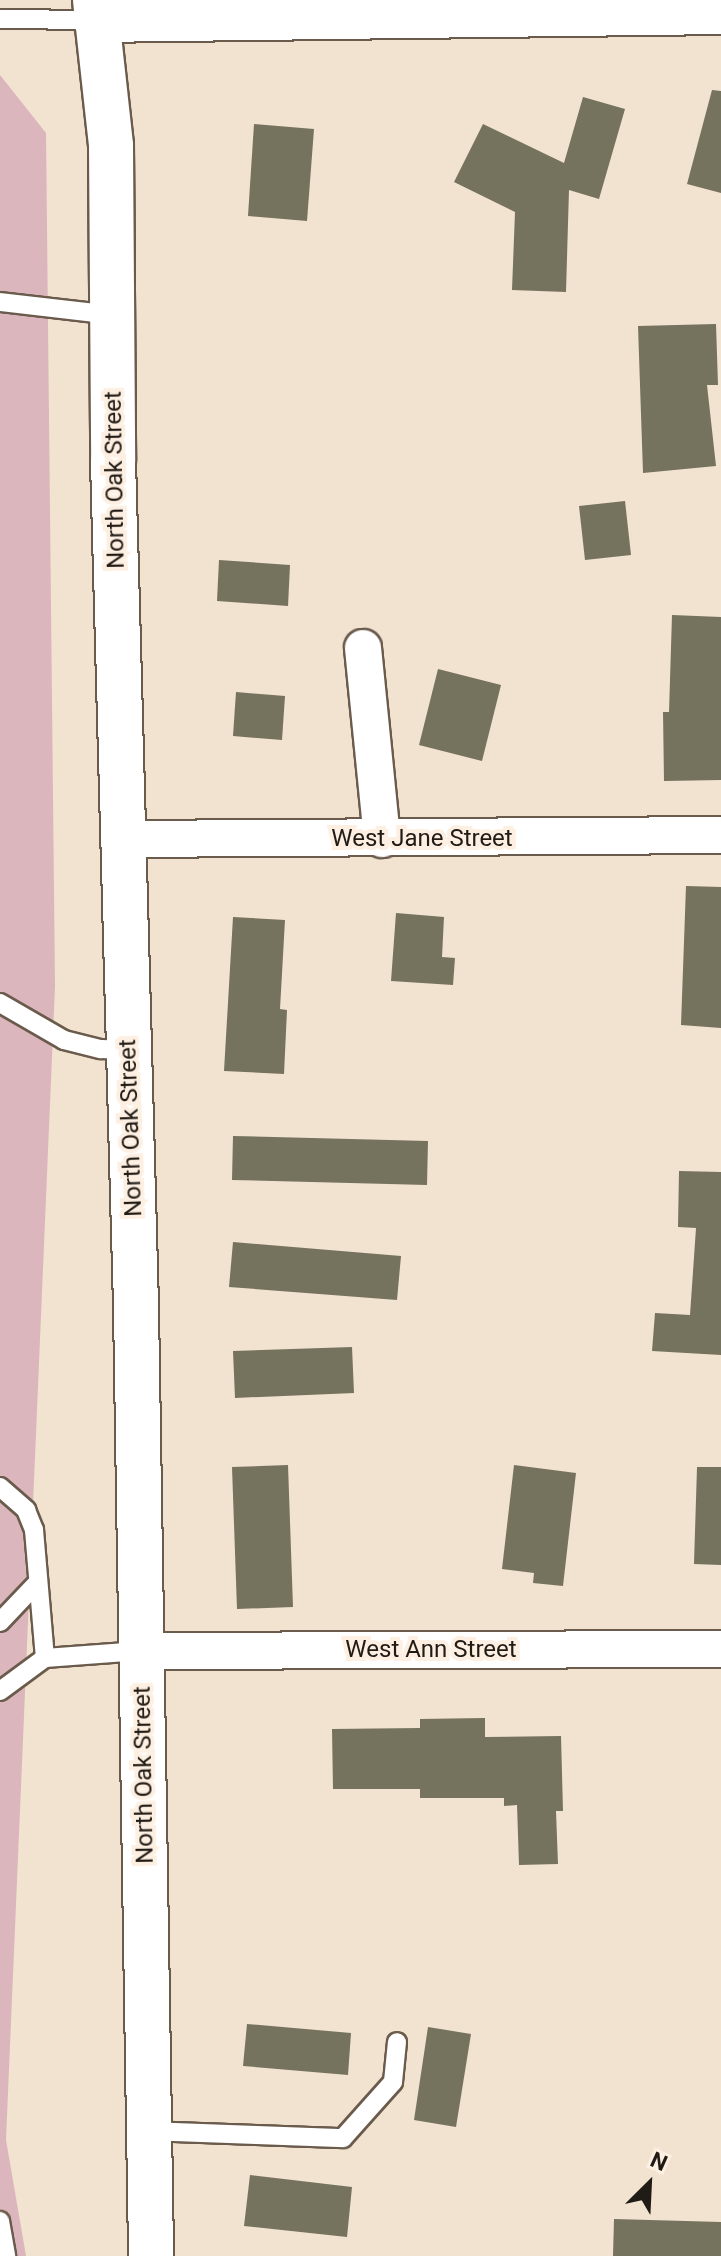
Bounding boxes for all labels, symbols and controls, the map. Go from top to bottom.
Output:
street label: North Oak Street [99,391,131,569]
street label: West Jane Street [331,825,513,853]
street label: North Oak Street [114,1039,148,1217]
street label: West Ann Street [345,1636,517,1664]
street label: North Oak Street [128,1686,160,1864]
north arrow [609,2144,689,2224]
text: N [647,2147,671,2176]

